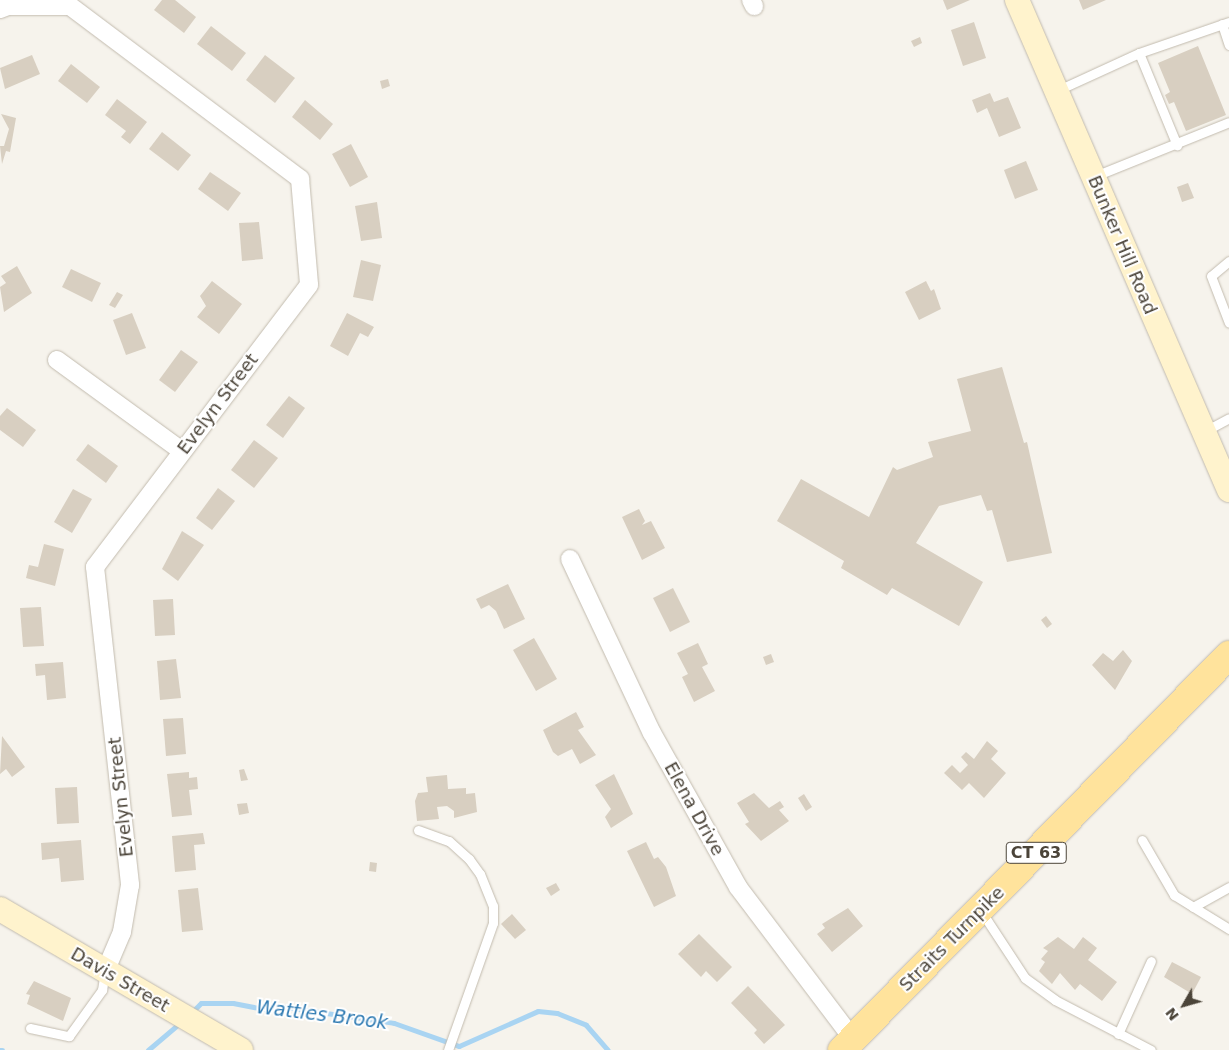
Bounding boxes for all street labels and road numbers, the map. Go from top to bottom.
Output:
street label: Bunker Hill Road [1083,172,1161,318]
street label: Evelyn Street [173,349,263,459]
street label: Evelyn Street [104,736,138,858]
street label: Elena Drive [659,758,729,860]
road number: CT 63 [1005,840,1067,866]
street label: Straits Turnpike [895,882,1009,996]
street label: Davis Street [67,943,173,1017]

